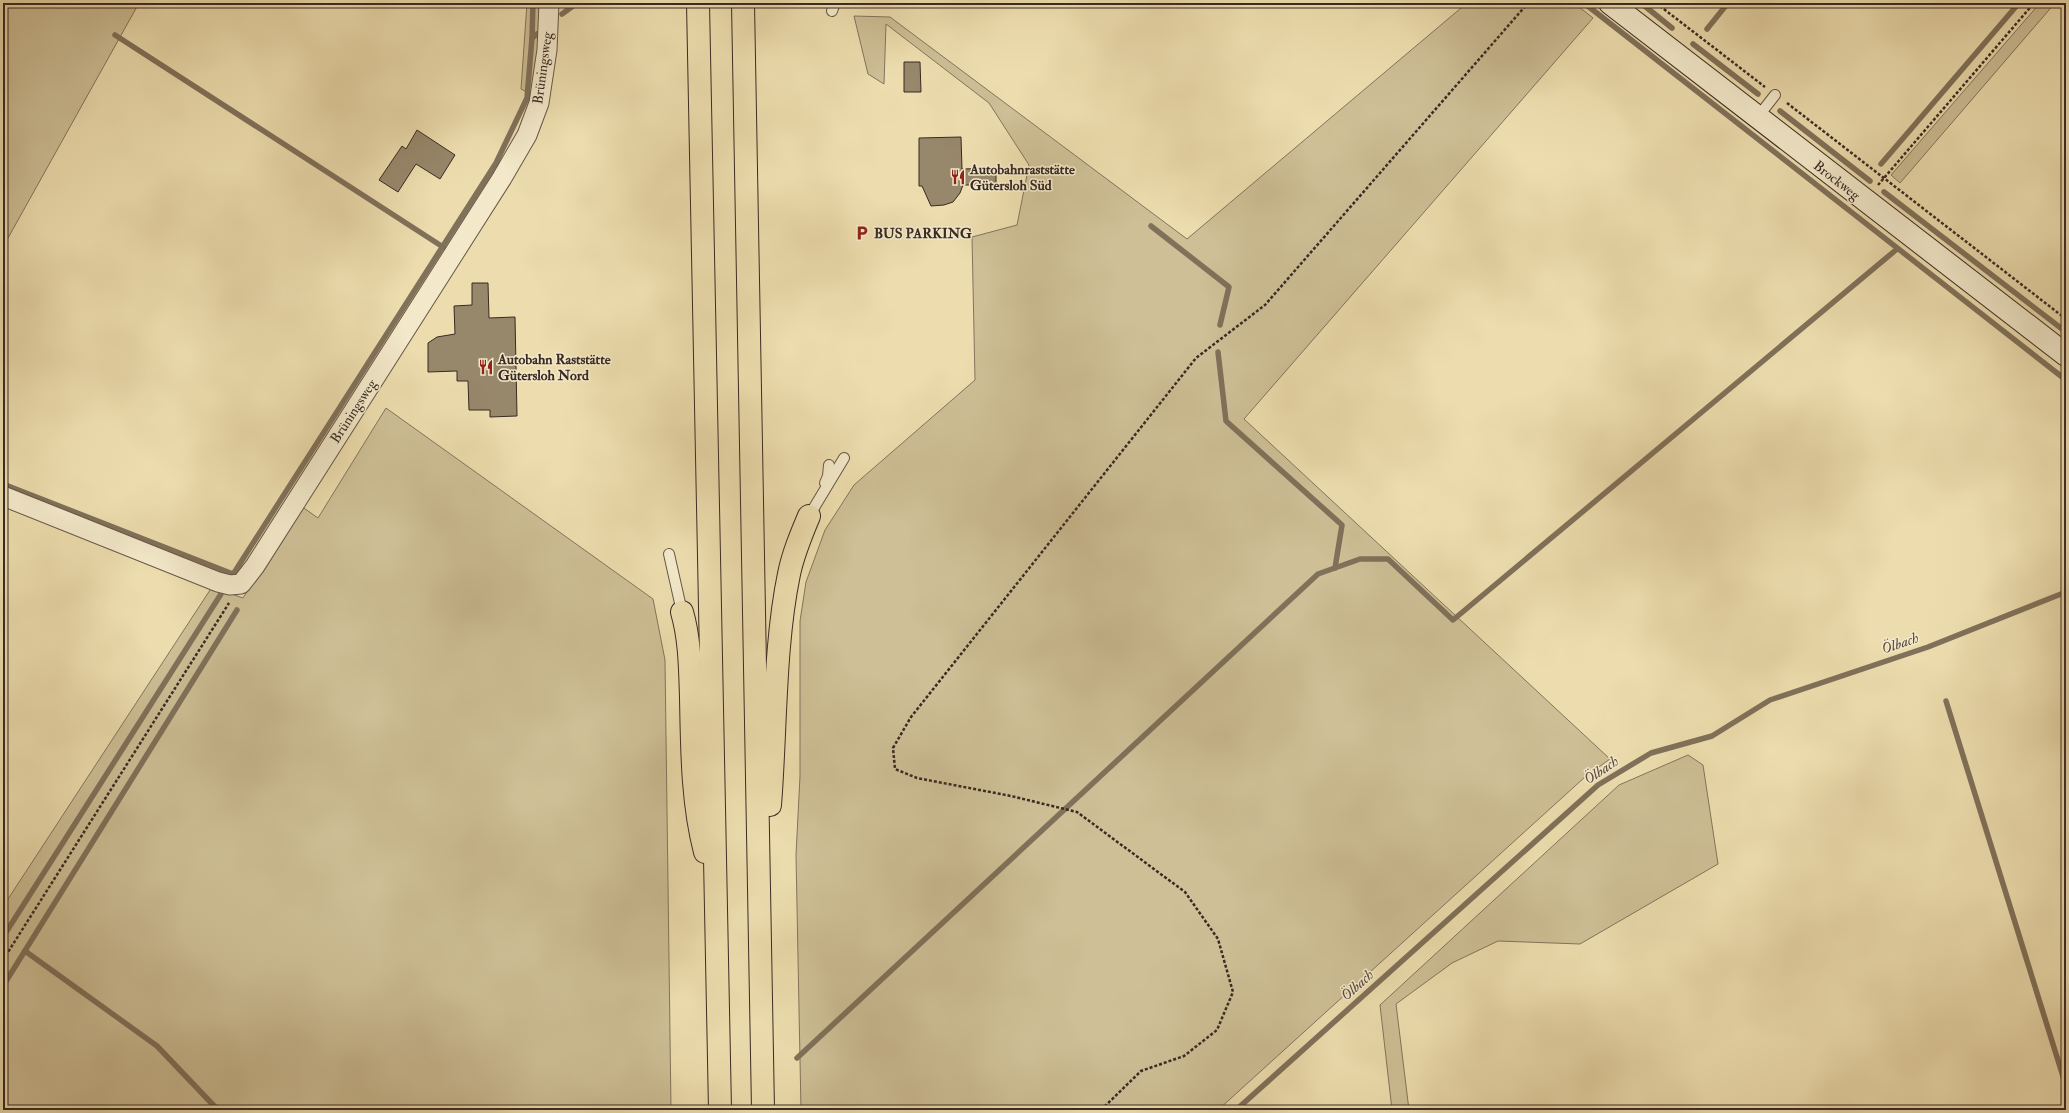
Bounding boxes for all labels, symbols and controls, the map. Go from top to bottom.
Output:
street label: Brüningsweg [529,30,556,105]
street label: Brockweg [1810,157,1864,205]
place label: Autobahnraststätte Gütersloh Süd [969,161,1075,194]
restaurant icon: Autobahnraststätte Gütersloh Süd [949,168,967,186]
parking icon: BUS PARKING [853,224,871,242]
place label: BUS PARKING [874,225,972,242]
place label: Autobahn Raststätte Gütersloh Nord [497,351,611,384]
restaurant icon: Autobahn Raststätte Gütersloh Nord [477,358,495,376]
street label: Brüningsweg [326,375,381,446]
water label: Ölbach [1879,627,1922,659]
water label: Ölbach [1580,751,1623,789]
water label: Ölbach [1336,965,1378,1005]

